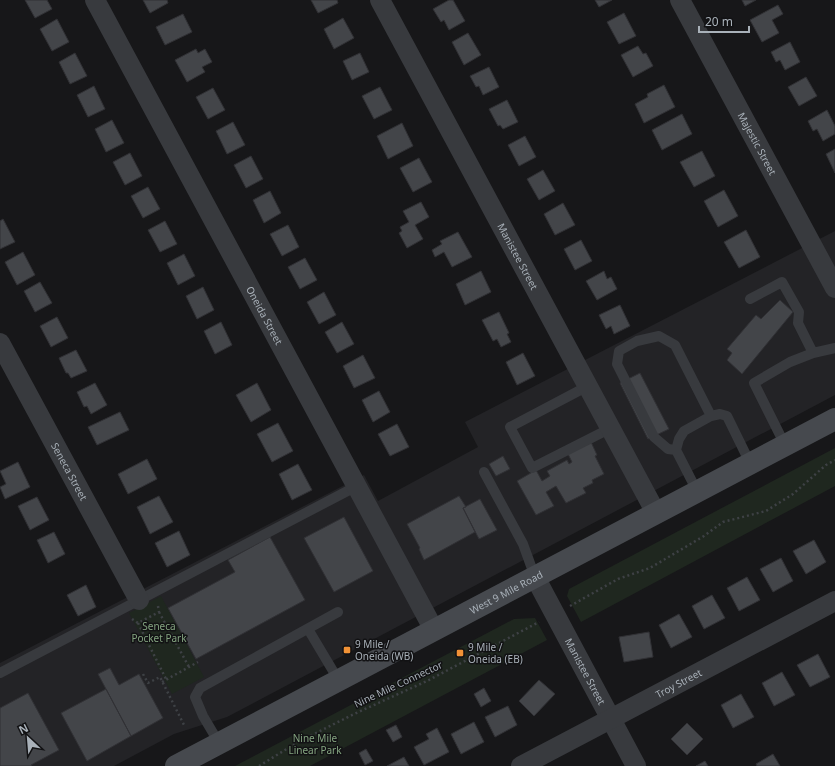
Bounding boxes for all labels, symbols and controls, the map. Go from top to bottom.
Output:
scale bar [699,8,749,34]
text: 20 m [705,13,733,30]
street label: Majestic Street [735,110,780,178]
street label: Manistee Street [494,220,542,292]
street label: Oneida Street [243,283,286,347]
street label: Seneca Street [48,440,91,503]
street label: West 9 Mile Road [467,567,545,617]
park label: Seneca Pocket Park [131,619,187,645]
street label: Manistee Street [562,636,609,708]
place label: 9 Mile / Oneida (WB) [355,637,413,663]
place label: 9 Mile / Oneida (EB) [468,640,523,666]
marker: 9 Mile / Oneida (WB) [342,645,352,655]
marker: 9 Mile / Oneida (EB) [455,648,465,658]
street label: Nine Mile Connector [352,657,444,711]
street label: Troy Street [653,665,705,701]
north arrow [8,718,48,758]
text: N [16,720,31,737]
park label: Nine Mile Linear Park [288,731,342,757]

